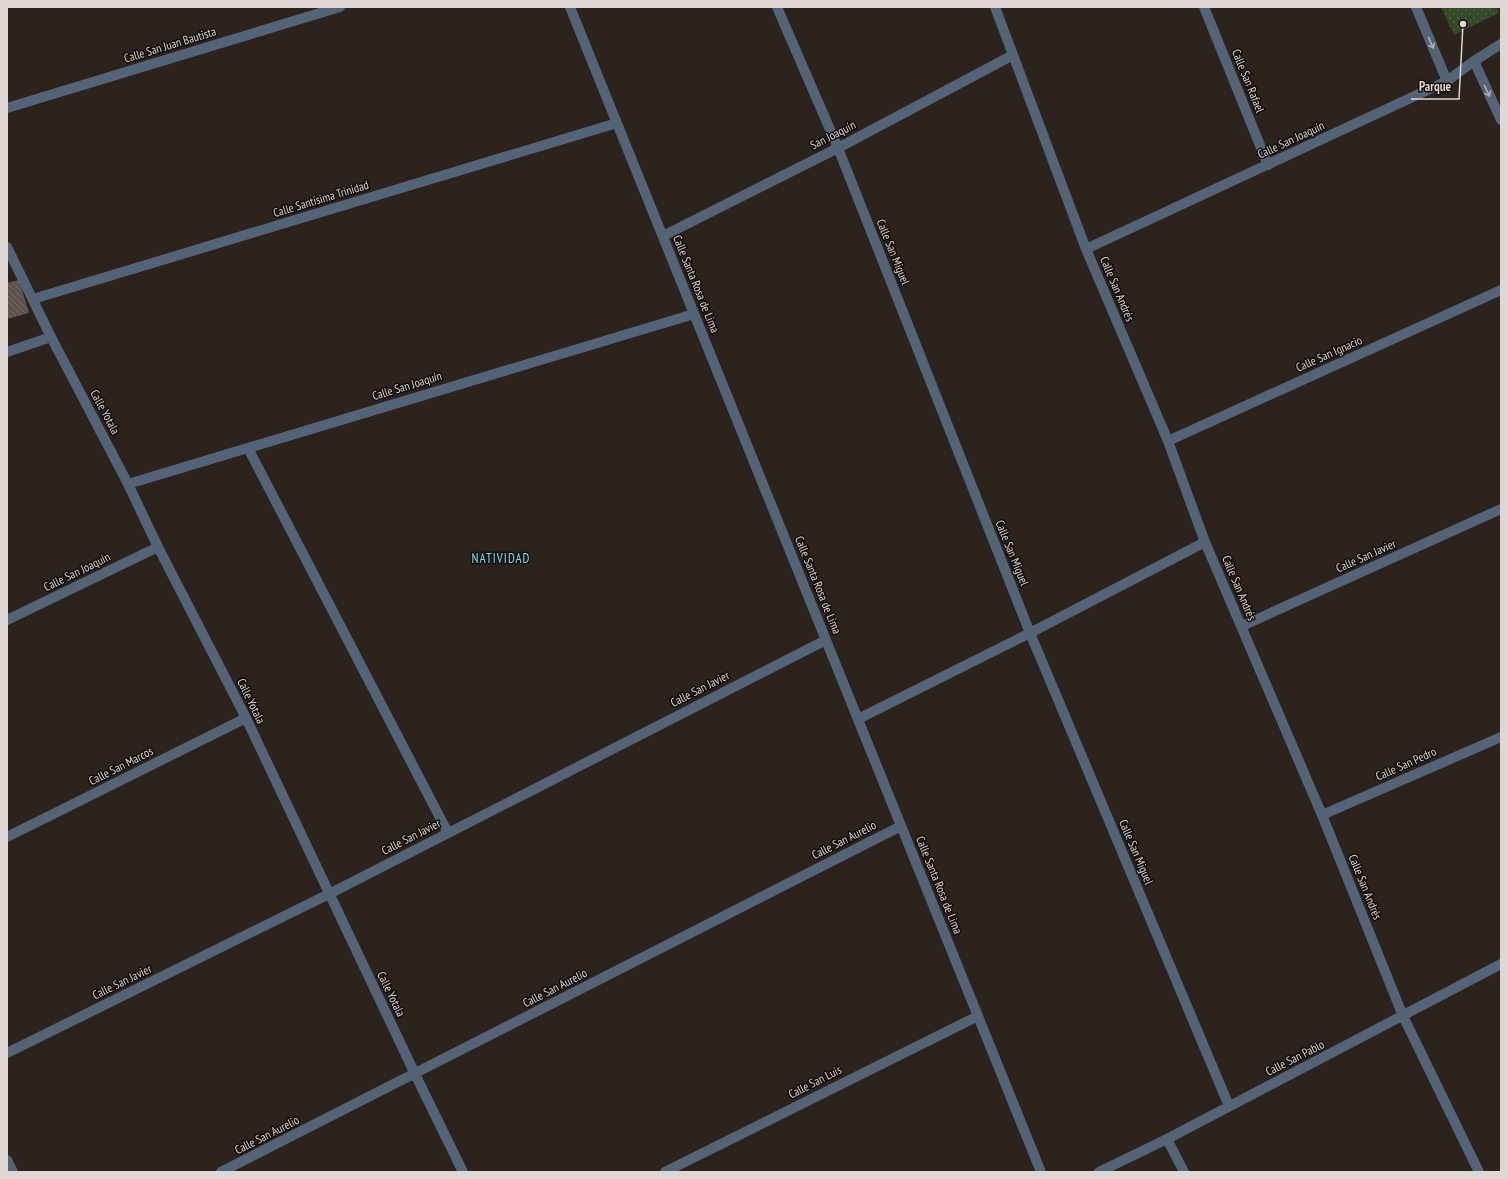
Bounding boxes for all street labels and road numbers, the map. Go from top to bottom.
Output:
street label: Calle San Juan Bautista [122,23,218,66]
street label: Calle San Rafael [1229,47,1268,115]
street label: San Joaquín [808,117,858,152]
street label: Calle San Joaquín [1255,118,1327,162]
street label: Calle Santísima Trinidad [271,177,370,220]
street label: Calle San Miguel [874,217,913,287]
street label: Calle Santa Rosa de Lima [670,233,723,335]
street label: Calle San Andrés [1097,254,1138,324]
street label: Calle San Ignacio [1293,332,1364,375]
street label: Calle San Joaquín [370,368,444,403]
street label: Calle Yotala [87,387,124,437]
street label: Calle San Miguel [993,518,1032,588]
street label: Calle Santa Rosa de Lima [792,534,845,636]
street label: Calle San Javier [1333,535,1399,575]
street label: Calle San Joaquín [41,549,112,594]
street label: Calle San Andrés [1219,553,1260,623]
street label: Calle San Javier [668,667,732,710]
street label: Calle Yotala [234,676,269,726]
street label: Calle San Marcos [86,743,155,788]
street label: Calle San Pedro [1373,744,1438,784]
street label: Calle San Javier [379,815,443,858]
street label: Calle San Aurelio [809,817,879,862]
street label: Calle San Miguel [1116,817,1157,887]
street label: Calle Santa Rosa de Lima [913,834,966,936]
street label: Calle San Andrés [1346,852,1385,922]
street label: Calle San Javier [90,960,155,1002]
street label: Calle San Aurelio [520,965,590,1010]
street label: Calle Yotala [374,969,409,1019]
street label: Calle San Pablo [1263,1036,1327,1079]
street label: Calle San Luis [786,1062,844,1101]
street label: Calle San Aurelio [232,1112,302,1157]

